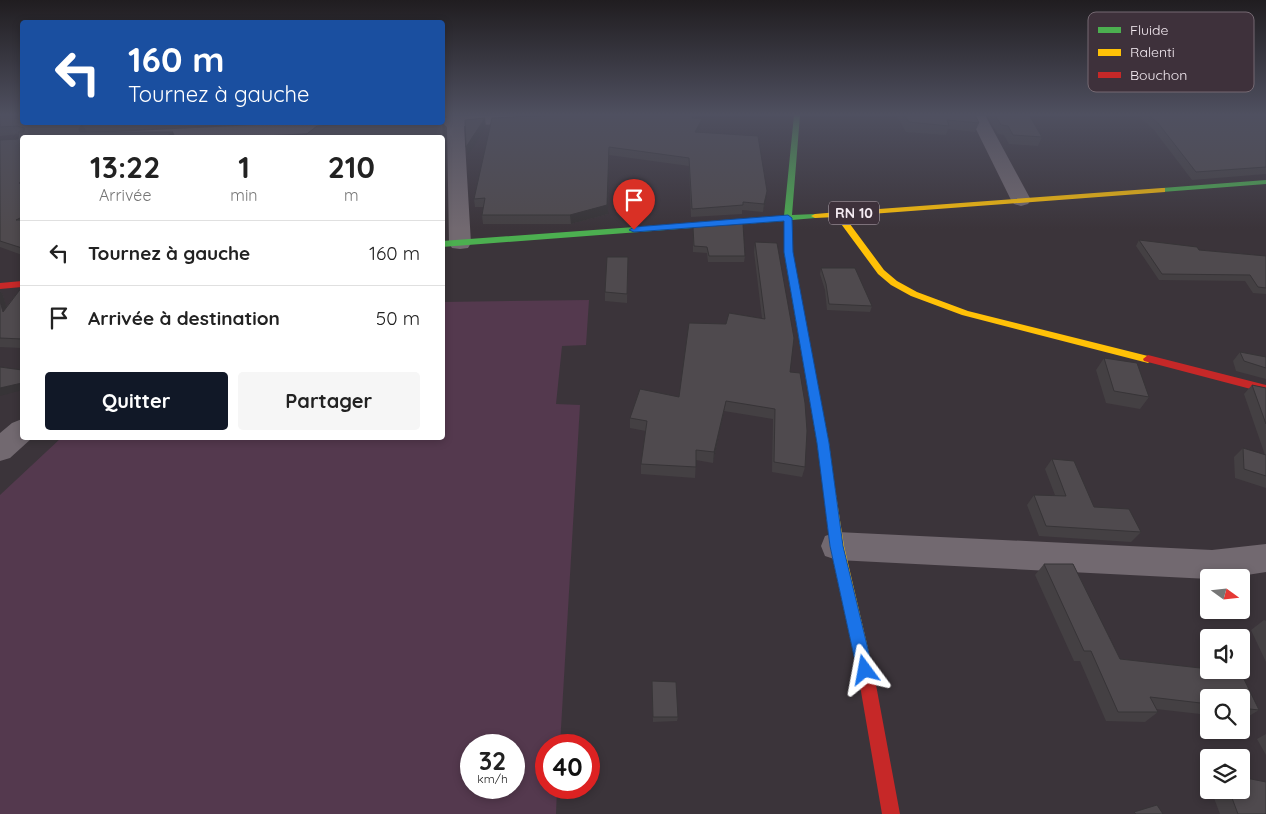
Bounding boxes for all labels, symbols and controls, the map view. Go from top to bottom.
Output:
legend [1088,12,1254,92]
text: Fluide [1130,21,1169,39]
text: 160 m [128,37,225,81]
icon: left [45,40,110,105]
text: Ralenti [1130,43,1175,61]
text: Bouchon [1130,66,1187,84]
text: Tournez à gauche [128,80,310,108]
text: 13:22 [90,148,160,186]
text: 1 [238,148,250,186]
text: 210 [328,148,375,186]
pin [613,179,655,230]
text: Arrivée [99,185,151,205]
text: min [230,185,258,205]
text: m [344,185,359,205]
icon: arrive [620,186,648,214]
road number: RN 10 [829,202,879,224]
icon: left [45,239,73,267]
text: Tournez à gauche [88,241,250,265]
text: 160 m [369,241,420,265]
icon: arrive [45,304,73,332]
text: Arrivée à destination [88,306,280,330]
text: 50 m [376,306,420,330]
button: Quitter [45,372,228,430]
button: Partager [238,372,420,430]
north arrow [1200,569,1250,619]
map controls [1200,569,1250,799]
button: sound [1200,629,1250,679]
position arrow [838,643,890,695]
button: search [1200,689,1250,739]
speed limit sign: 40 [535,734,600,799]
text: 32 [479,745,506,776]
button: layers [1200,749,1250,799]
text: km/h [477,771,508,786]

